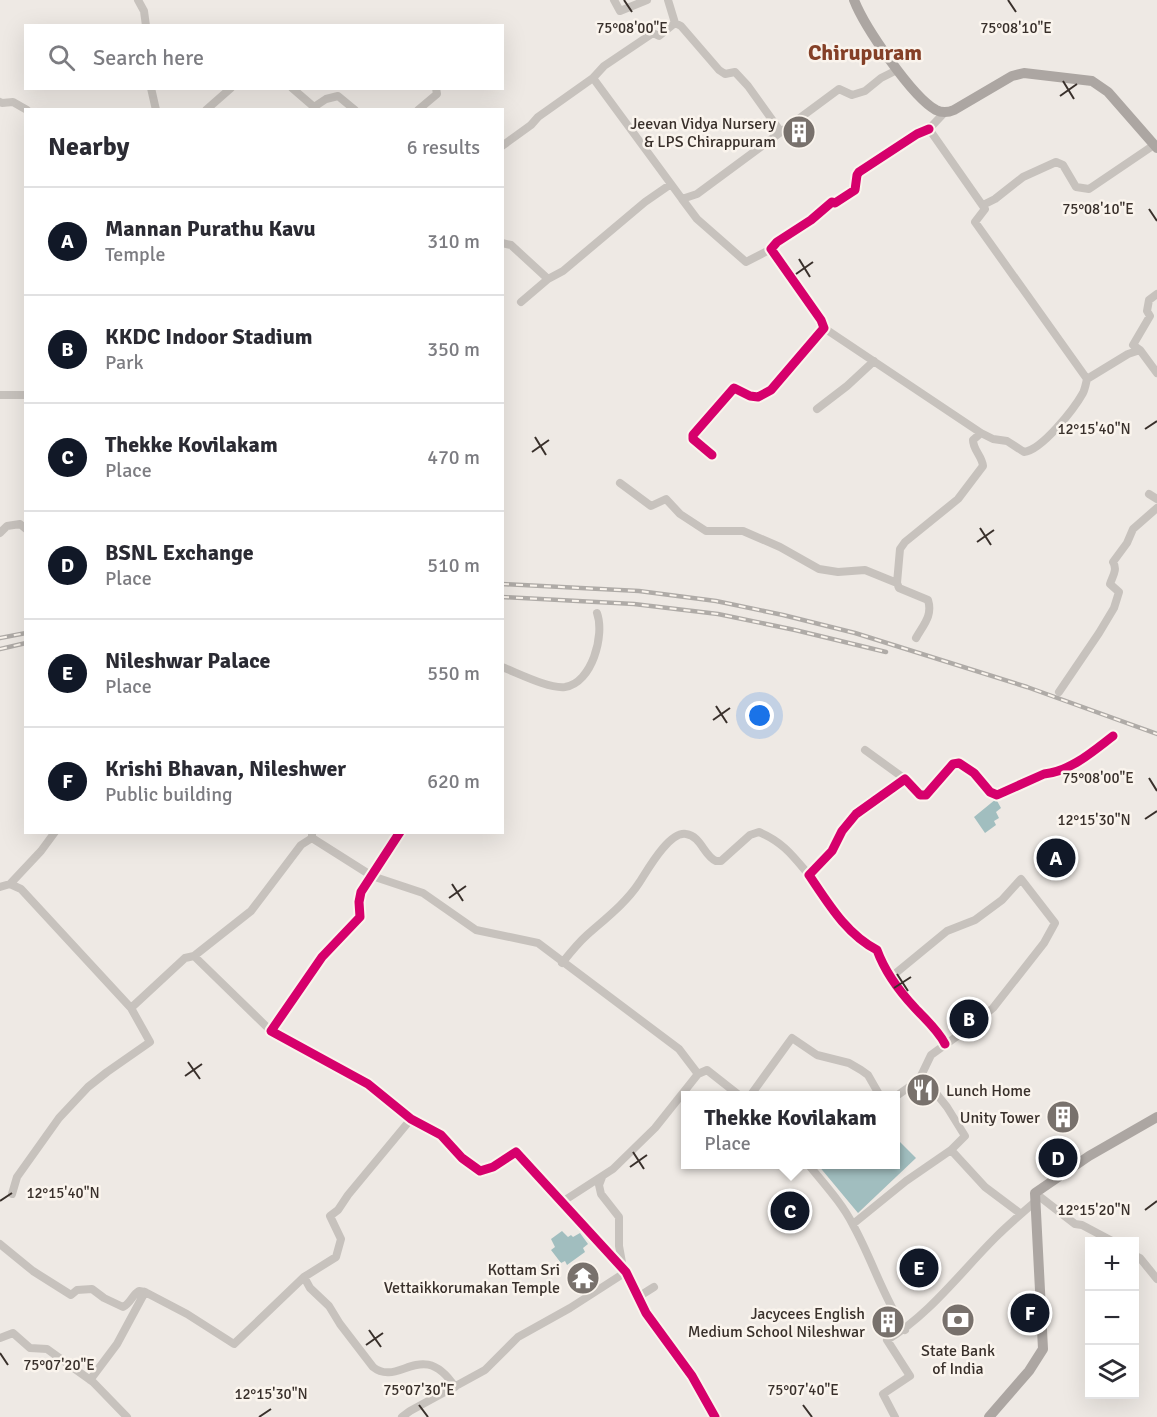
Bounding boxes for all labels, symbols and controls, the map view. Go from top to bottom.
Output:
text: 75°08'00"E [596,19,668,37]
text: 75°08'10"E [980,19,1052,37]
search box [24,24,504,90]
district label: Chirupuram [808,39,922,66]
icon: search [45,41,78,74]
text: Search here [93,44,204,71]
place label: Jeevan Vidya Nursery & LPS Chirappuram [630,114,777,152]
building icon: Jeevan Vidya Nursery & LPS Chirappuram [781,114,817,150]
text: Nearby [48,131,129,163]
text: 6 results [407,135,480,160]
text: 75°08'10"E [1062,200,1134,218]
text: Mannan Purathu Kavu [105,215,316,242]
text: A [61,229,74,254]
text: 310 m [427,229,480,254]
text: Temple [105,242,165,267]
text: KKDC Indoor Stadium [105,323,313,350]
text: B [61,337,74,362]
text: 350 m [427,337,480,362]
text: Park [105,350,143,375]
text: 12°15'40"N [1057,420,1131,438]
text: Thekke Kovilakam [105,431,278,458]
text: C [61,445,74,470]
text: 470 m [427,445,480,470]
text: Place [105,458,152,483]
text: BSNL Exchange [105,539,254,566]
text: D [61,553,74,578]
text: 510 m [427,553,480,578]
text: Place [105,566,152,591]
text: Nileshwar Palace [105,647,270,674]
text: E [62,661,73,686]
text: 550 m [427,661,480,686]
text: Place [105,674,152,699]
your location [745,701,774,730]
text: Krishi Bhavan, Nileshwer [105,755,346,782]
text: F [62,769,73,794]
text: 620 m [427,769,480,794]
text: 75°08'00"E [1062,769,1134,787]
text: Public building [105,782,233,807]
text: 12°15'30"N [1057,811,1131,829]
pin: A [1036,836,1076,880]
pin: B [950,996,988,1042]
restaurant icon: Lunch Home [905,1072,941,1108]
place label: Lunch Home [946,1081,1031,1101]
popup [681,1091,900,1169]
building icon: Unity Tower [1045,1099,1081,1135]
text: Thekke Kovilakam [704,1104,877,1131]
place label: Unity Tower [960,1108,1040,1128]
text: Place [704,1131,751,1156]
pin: D [1038,1136,1078,1180]
text: 12°15'40"N [26,1184,100,1202]
pin: C [770,1188,810,1234]
text: 12°15'20"N [1057,1201,1131,1219]
map controls [1085,1237,1139,1399]
button: + [1085,1237,1139,1291]
pin: E [900,1246,938,1290]
place label: Kottam Sri Vettaikkorumakan Temple [384,1260,560,1298]
temple icon: Kottam Sri Vettaikkorumakan Temple [565,1260,601,1296]
pin: F [1010,1290,1050,1336]
button: − [1085,1291,1139,1345]
bank icon: State Bank of India [940,1302,976,1338]
place label: Jacycees English Medium School Nileshwar [688,1304,865,1342]
building icon: Jacycees English Medium School Nileshwar [870,1304,906,1340]
place label: State Bank of India [921,1341,995,1379]
button: layers [1085,1345,1139,1399]
text: 75°07'20"E [23,1356,95,1374]
text: 75°07'30"E [383,1381,455,1399]
text: 75°07'40"E [767,1381,839,1399]
text: 12°15'30"N [234,1385,308,1403]

